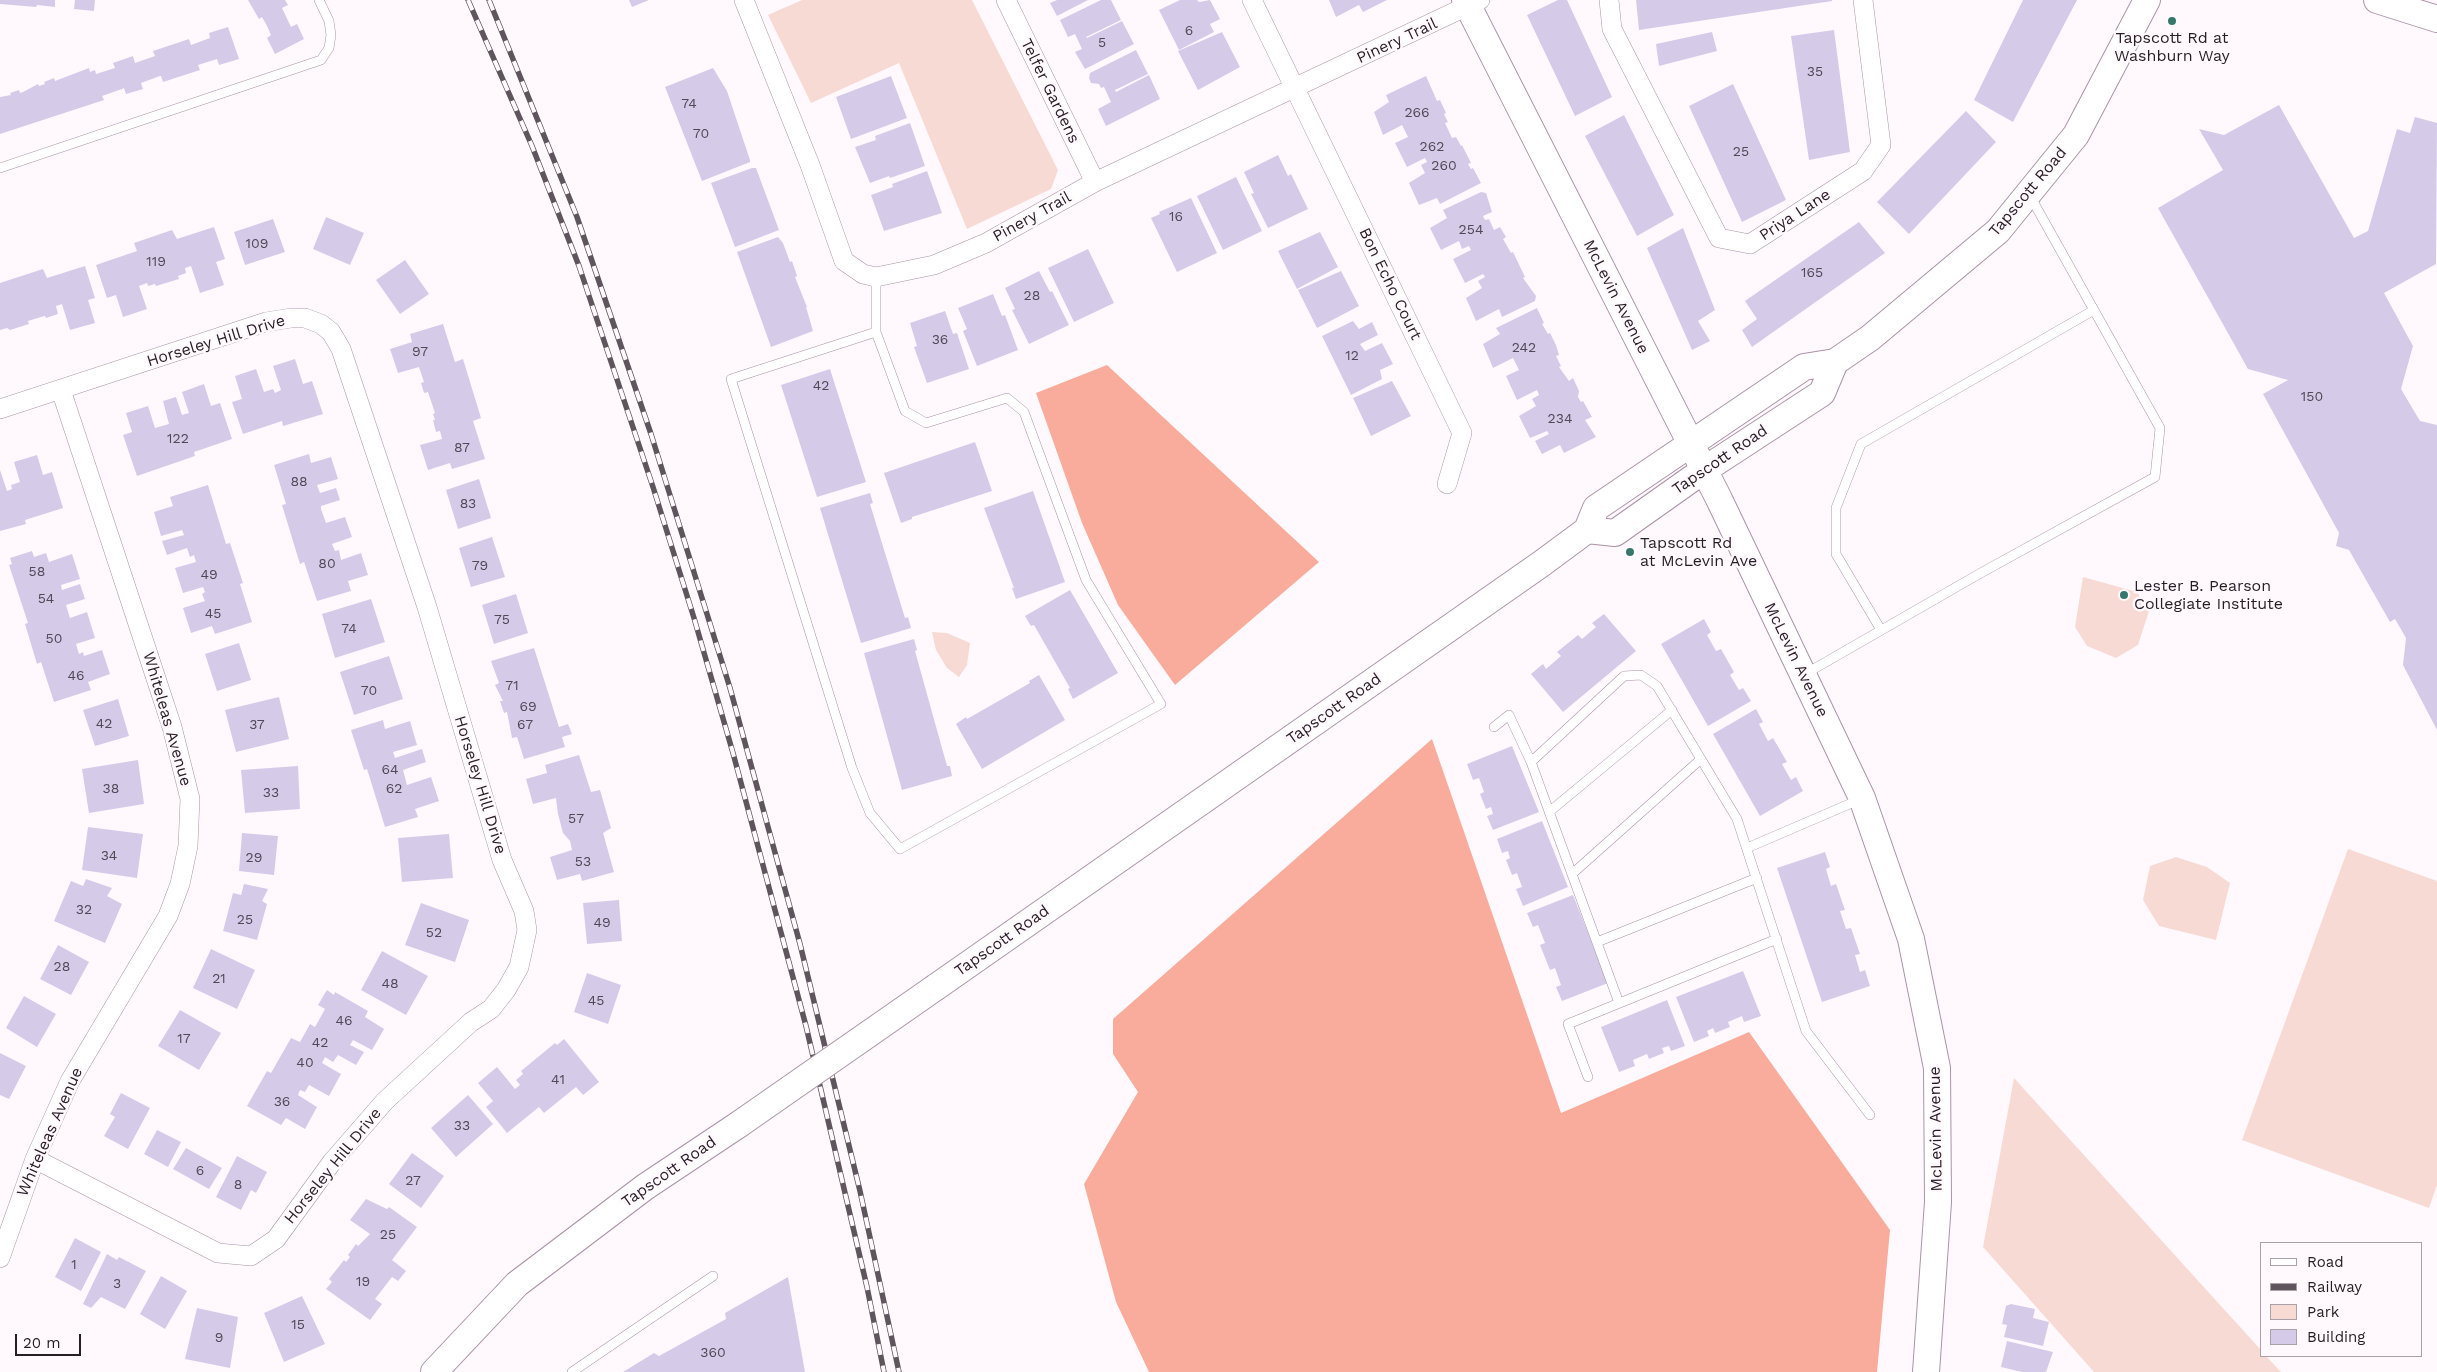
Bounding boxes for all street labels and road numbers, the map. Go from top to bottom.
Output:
street label: Pinery Trail [1354,14,1440,68]
street label: Telfer Gardens [1016,36,1084,146]
street label: Tapscott Road [1985,143,2071,241]
street label: Priya Lane [1756,185,1834,245]
street label: Pinery Trail [990,188,1074,246]
street label: Bon Echo Court [1355,225,1425,343]
street label: McLevin Avenue [1579,237,1653,357]
street label: Horseley Hill Drive [145,311,287,371]
street label: Tapscott Road [1669,421,1771,499]
street label: McLevin Avenue [1760,599,1832,721]
street label: Whiteleas Avenue [139,649,195,789]
street label: Tapscott Road [1283,669,1385,749]
street label: Horseley Hill Drive [450,714,510,856]
street label: Tapscott Road [951,901,1053,981]
street label: Whiteleas Avenue [13,1065,87,1199]
street label: McLevin Avenue [1925,1066,1947,1192]
street label: Horseley Hill Drive [280,1104,386,1228]
street label: Tapscott Road [618,1132,720,1212]

